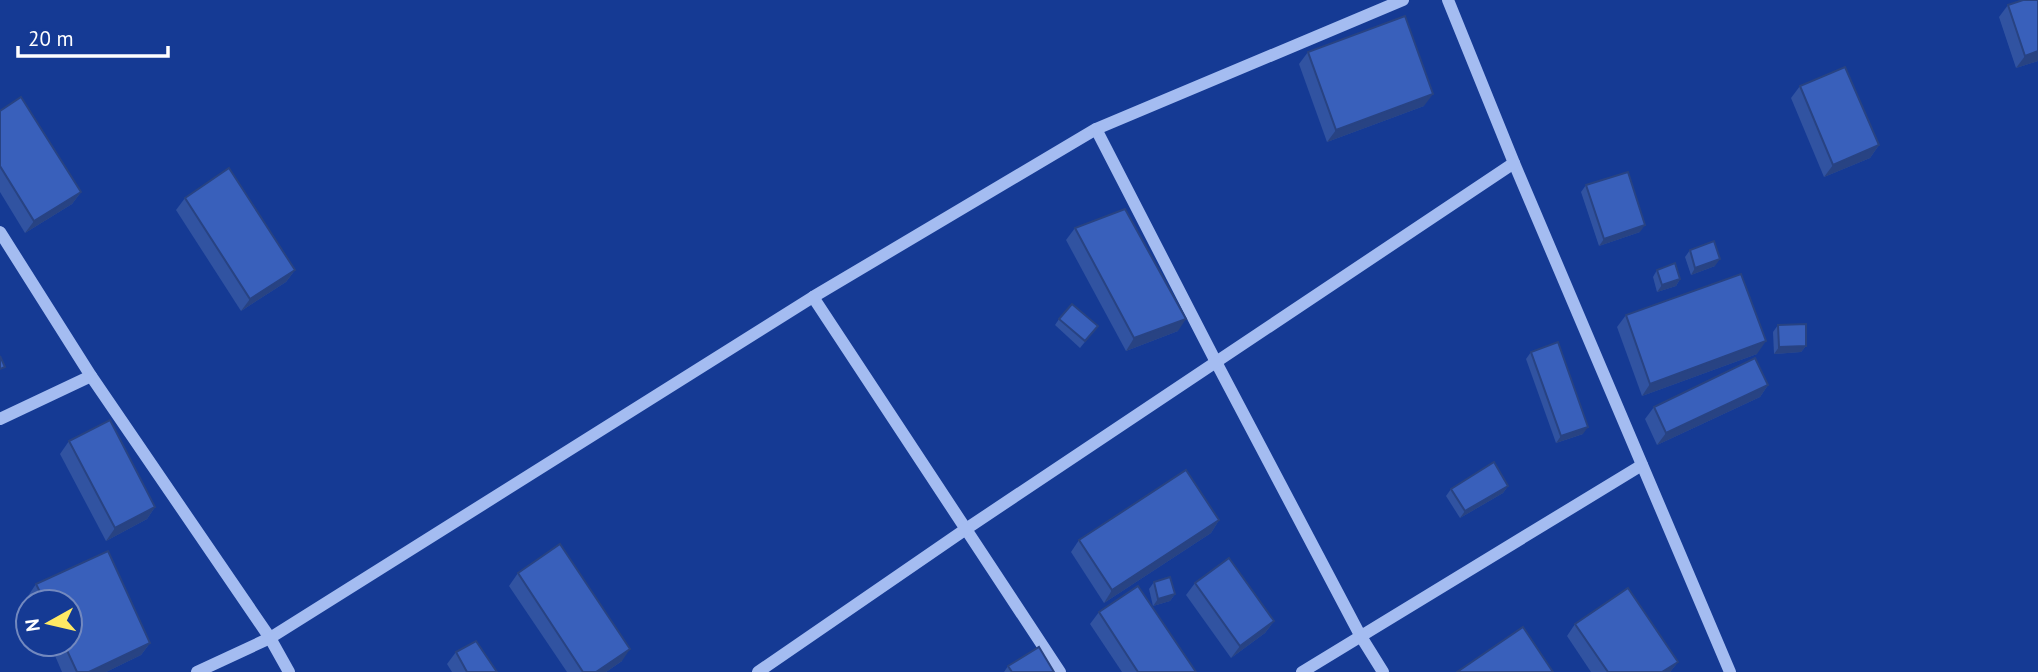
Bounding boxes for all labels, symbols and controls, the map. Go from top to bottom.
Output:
scale bar [18,14,168,58]
text: 20 m [28,25,74,52]
north arrow [14,588,84,658]
text: N [19,618,45,633]

